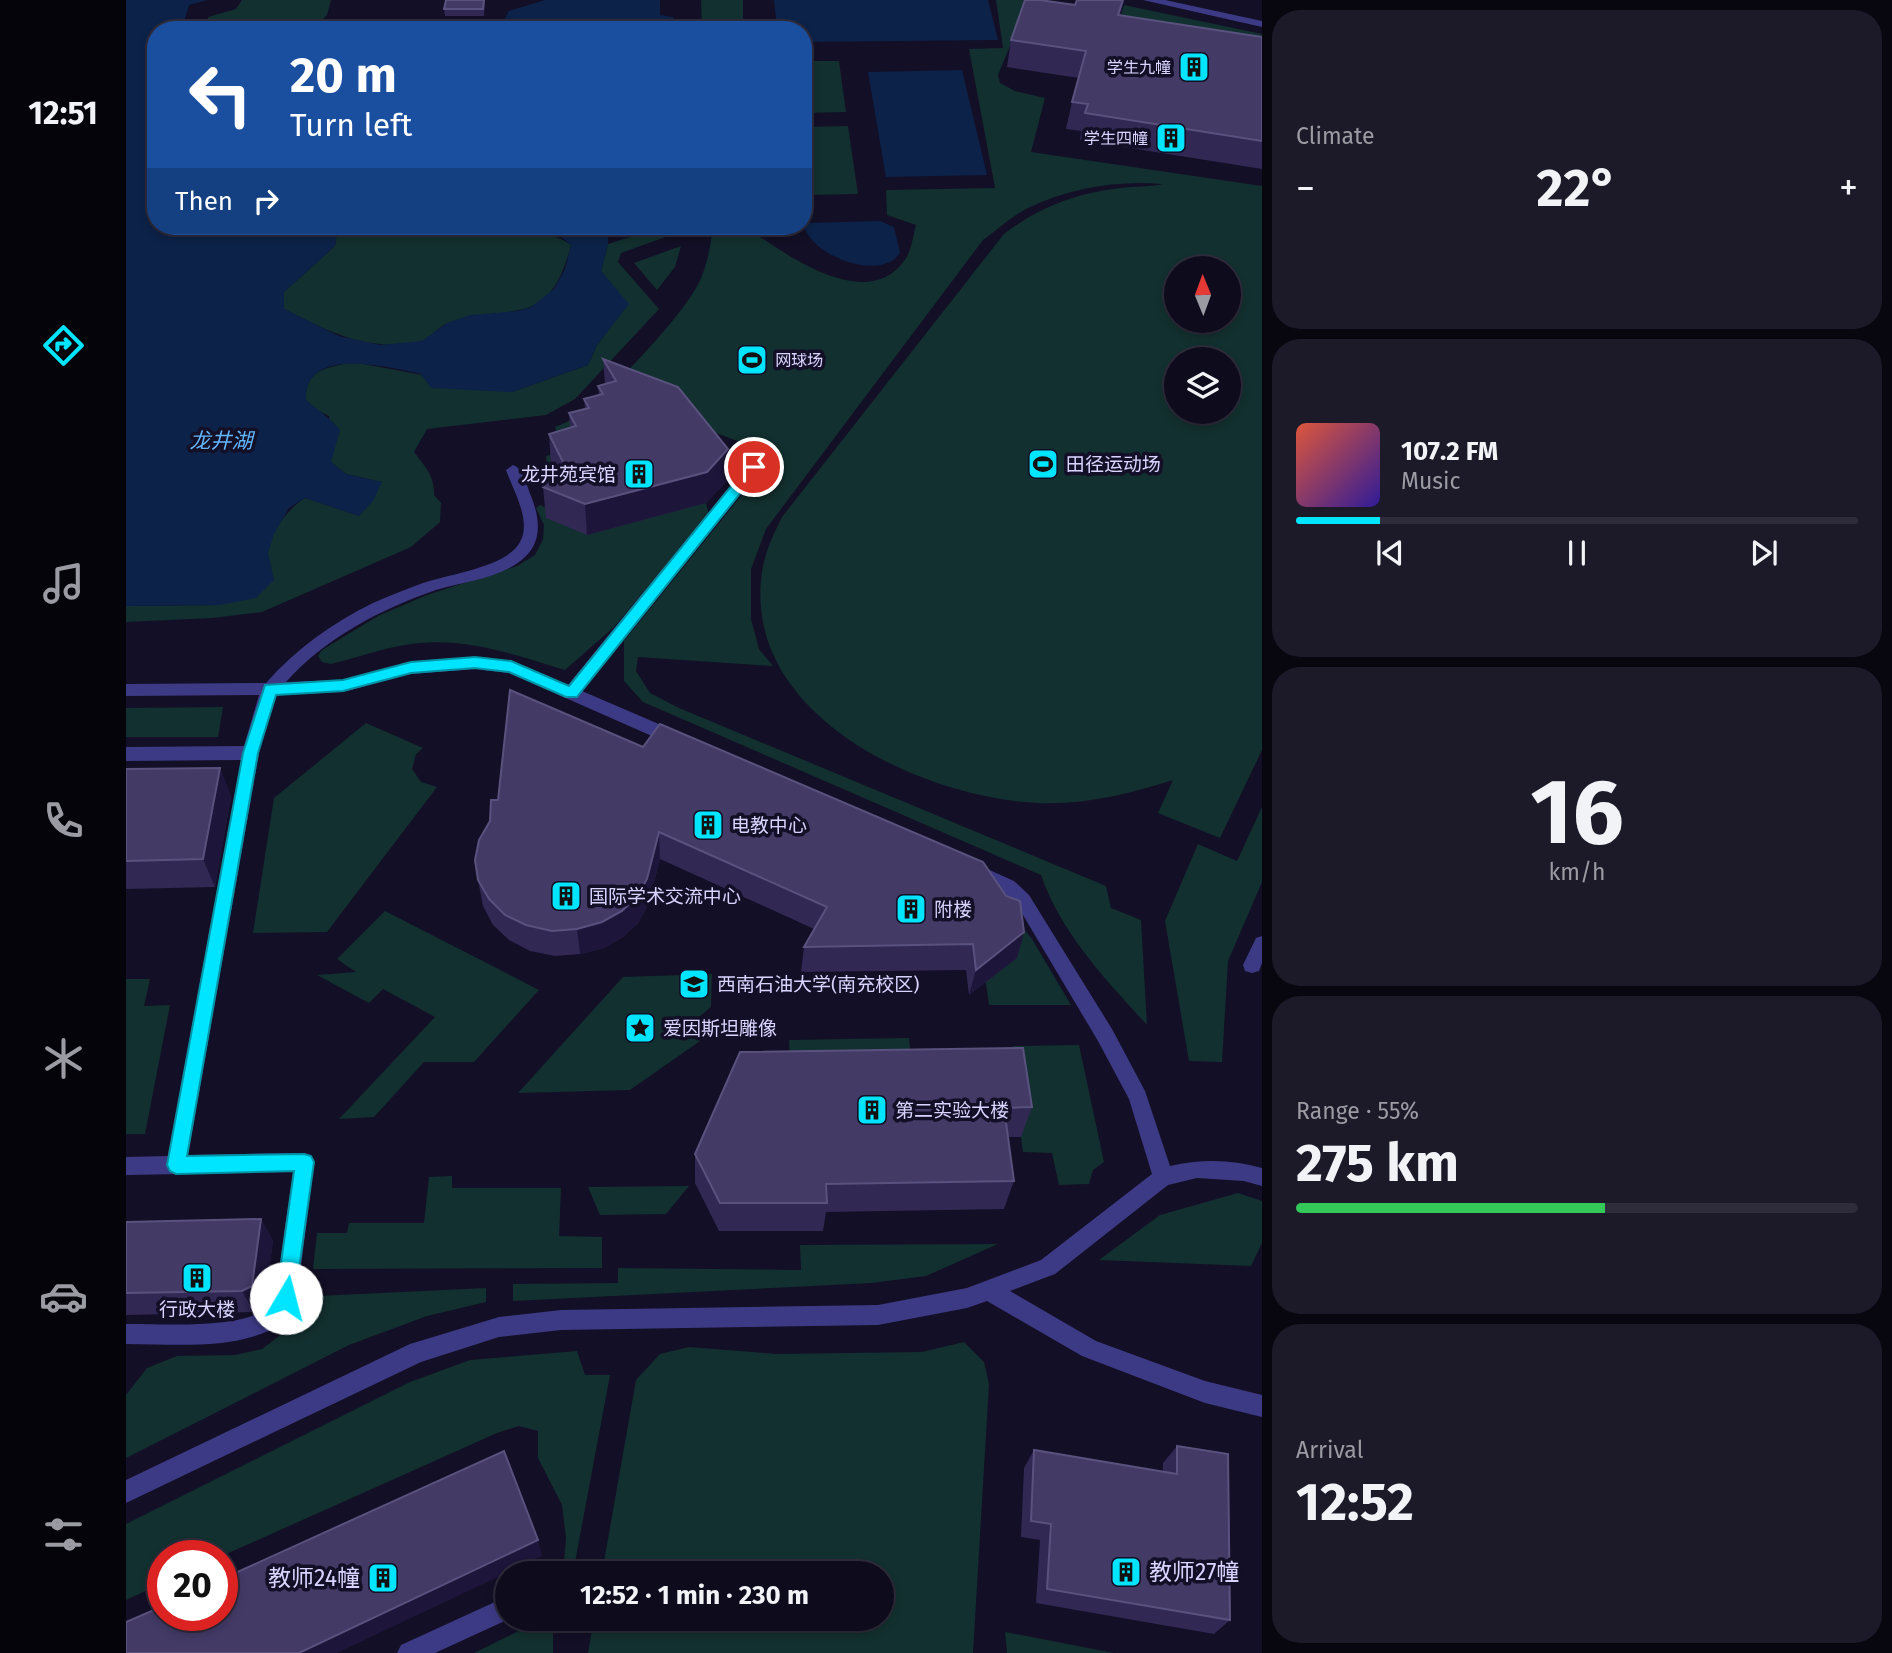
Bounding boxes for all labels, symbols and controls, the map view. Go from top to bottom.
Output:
text: 20 m [290,46,397,105]
icon: left [175,49,266,140]
building icon: 学生九幢 [1177,50,1211,84]
place label: 学生九幢 [1107,58,1171,77]
text: 12:51 [28,94,98,132]
text: Turn left [290,106,412,144]
building icon: 学生四幢 [1154,121,1188,155]
text: Climate [1296,122,1375,150]
place label: 学生四幢 [1084,129,1148,148]
text: 22° [1537,157,1617,220]
text: − [1296,165,1315,211]
text: + [1839,165,1858,211]
icon: right [247,182,285,220]
text: Then [175,186,233,217]
north arrow [1164,256,1241,332]
map controls [1164,256,1241,424]
icon: directions [39,321,88,370]
sports icon: 网球场 [735,343,769,377]
button: layers [1164,347,1241,424]
place label: 网球场 [775,351,823,370]
water label: 龙井湖 [190,428,255,454]
text: 107.2 FM [1401,436,1498,467]
pin [724,437,784,497]
sports icon: 田径运动场 [1026,447,1060,481]
icon: arrive [735,448,773,486]
place label: 田径运动场 [1066,453,1161,476]
building icon: 龙井苑宾馆 [622,457,656,491]
place label: 龙井苑宾馆 [521,463,616,486]
text: Music [1401,467,1461,495]
icon: previous [1371,534,1409,572]
icon: pause [1558,534,1596,572]
icon: next [1745,534,1783,572]
icon: music [39,559,88,608]
text: 16 [1530,758,1624,867]
icon: phone [39,796,88,845]
building icon: 电教中心 [691,808,725,842]
place label: 电教中心 [731,814,807,837]
text: km/h [1549,858,1605,886]
building icon: 国际学术交流中心 [549,879,583,913]
place label: 国际学术交流中心 [589,885,741,908]
building icon: 附楼 [894,892,928,926]
place label: 附楼 [934,898,972,921]
school or university icon: 西南石油大学(南充校区) [677,967,711,1001]
place label: 西南石油大学(南充校区) [717,973,919,996]
place icon: 爱因斯坦雕像 [623,1011,657,1045]
place label: 爱因斯坦雕像 [663,1017,777,1040]
icon: climate [39,1034,88,1083]
building icon: 第二实验大楼 [855,1093,889,1127]
text: Range · 55% [1296,1097,1419,1125]
place label: 第二实验大楼 [895,1099,1009,1122]
text: 275 km [1296,1132,1459,1195]
building icon: 行政大楼 [180,1261,214,1295]
position arrow [249,1261,323,1335]
icon: car [39,1272,88,1321]
place label: 行政大楼 [159,1298,235,1321]
text: Arrival [1296,1436,1363,1464]
text: 12:52 [1296,1471,1414,1534]
icon: filters [39,1510,88,1559]
speed limit sign: 20 [147,1540,238,1631]
building icon: 教师27幢 [1109,1555,1143,1589]
place label: 教师27幢 [1149,1558,1239,1586]
building icon: 教师24幢 [366,1561,400,1595]
place label: 教师24幢 [268,1564,360,1592]
text: 12:52 · 1 min · 230 m [580,1580,809,1611]

